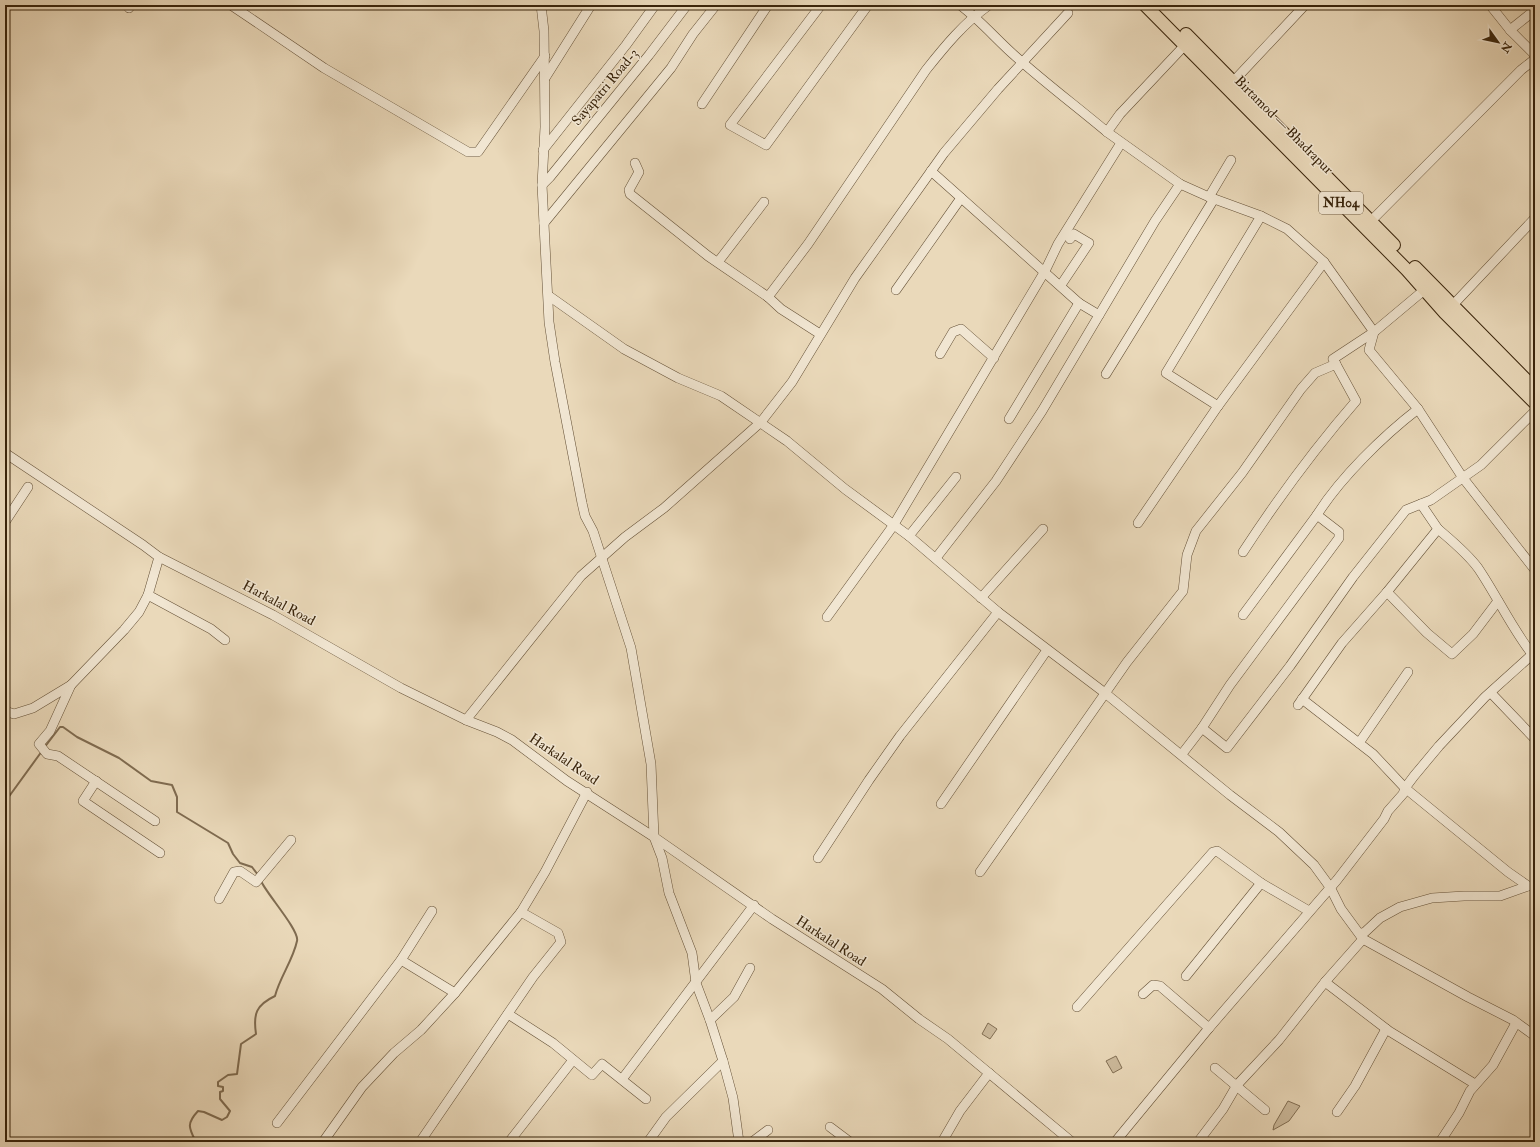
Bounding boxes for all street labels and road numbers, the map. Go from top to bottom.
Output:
street label: Sayapatri Road-3 [568,45,643,130]
street label: Birtamod — Bhadrapur [1230,72,1337,179]
road number: NH04 [1319,192,1363,214]
street label: Harkalal Road [240,577,318,629]
street label: Harkalal Road [526,730,602,788]
street label: Harkalal Road [793,912,869,970]

